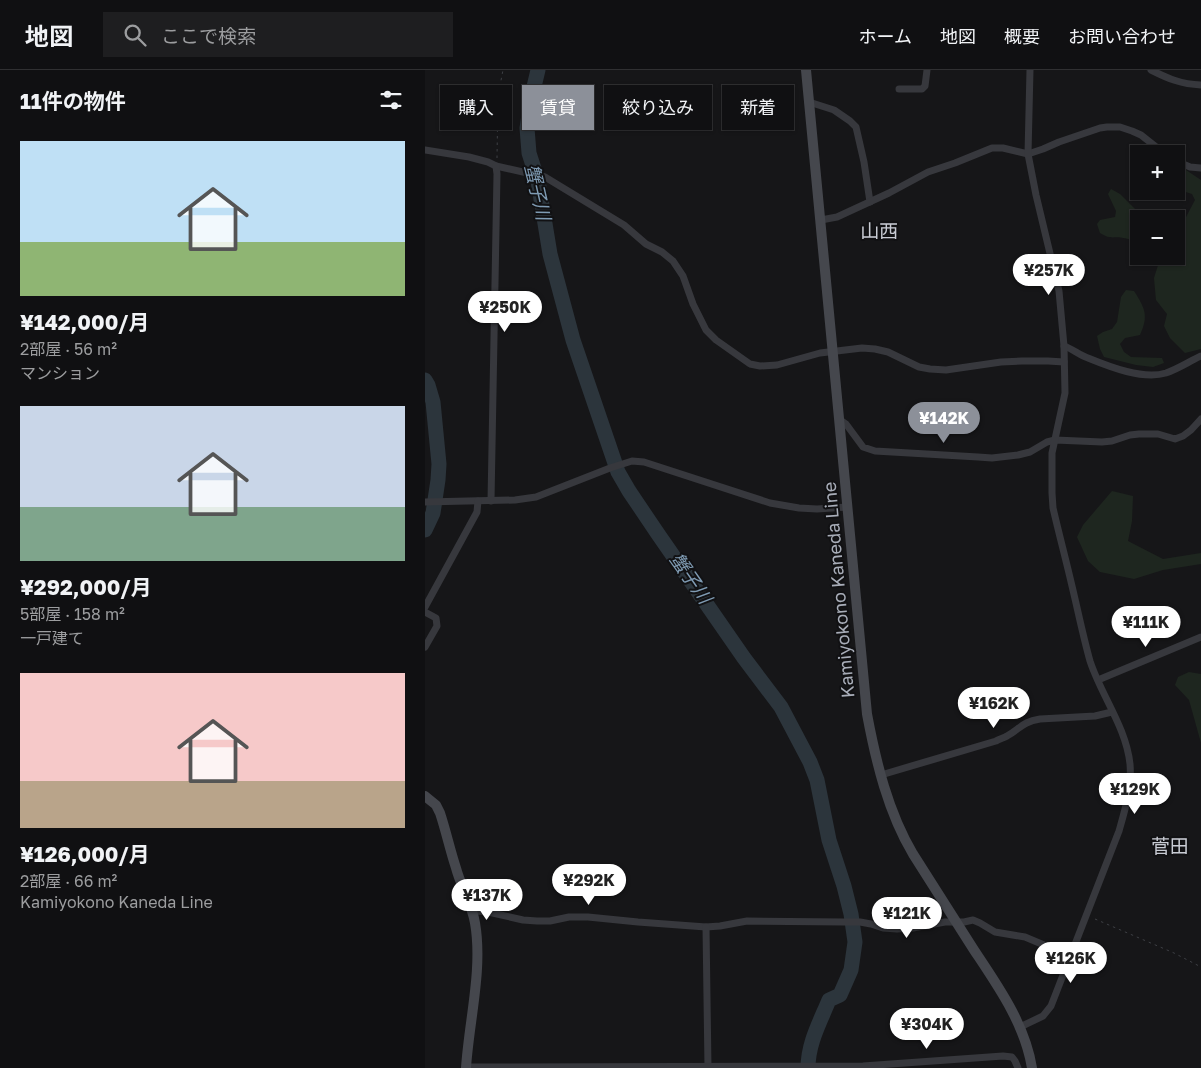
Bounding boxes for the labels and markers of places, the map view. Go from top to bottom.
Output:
pin: ¥257K [1014,254,1084,296]
pin: ¥250K [470,290,540,333]
pin: ¥142K [909,402,979,444]
pin: ¥111K [1111,606,1181,648]
pin: ¥162K [959,686,1029,729]
pin: ¥129K [1100,772,1170,815]
pin: ¥292K [554,864,624,906]
pin: ¥137K [452,878,522,921]
pin: ¥121K [872,896,942,939]
pin: ¥126K [1036,942,1106,984]
pin: ¥304K [892,1008,962,1050]

